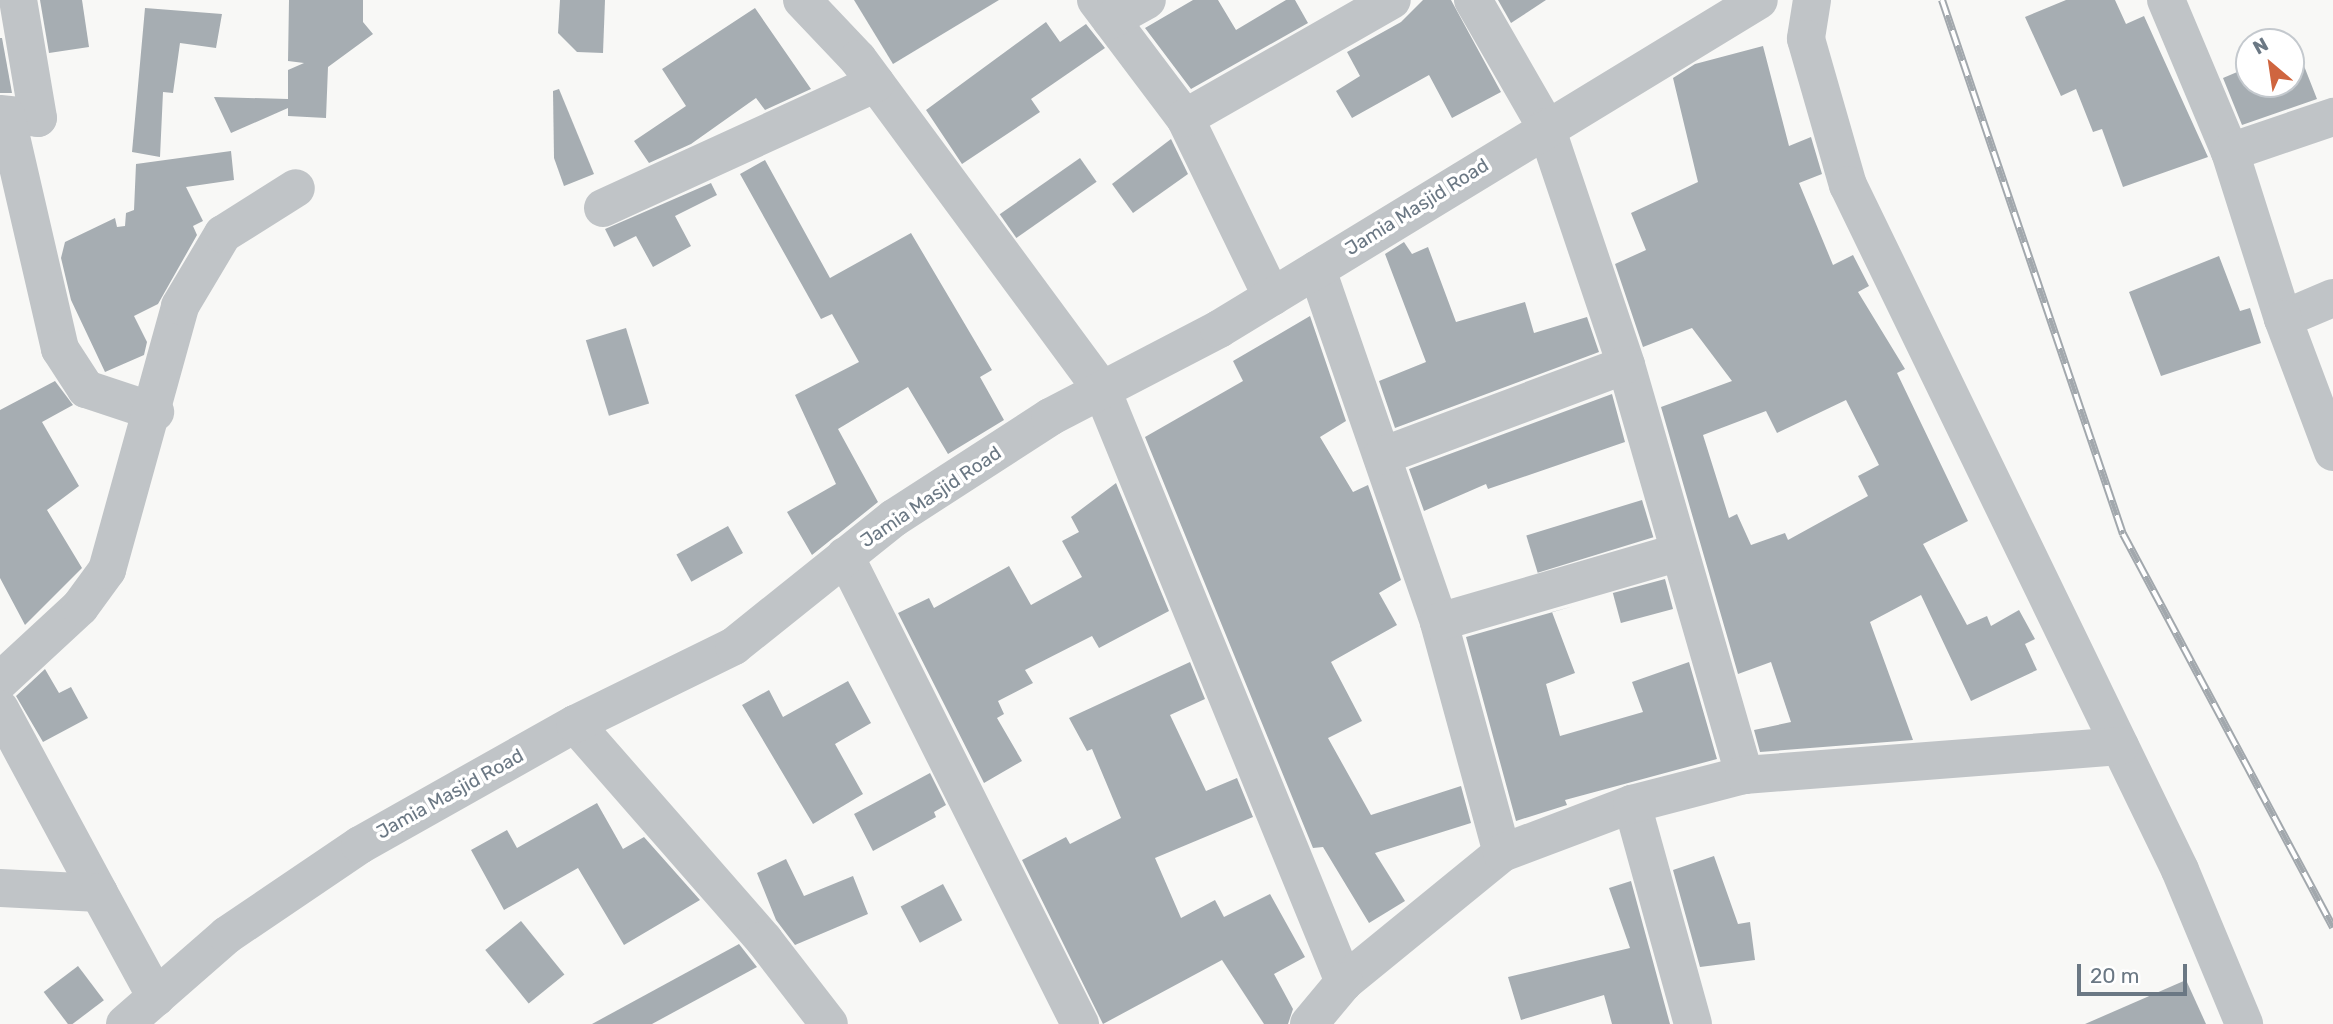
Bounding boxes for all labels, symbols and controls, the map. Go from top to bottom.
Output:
north arrow [2235,28,2305,98]
text: N [2249,33,2272,59]
street label: Jamia Masjid Road [1341,154,1493,260]
street label: Jamia Masjid Road [856,441,1006,553]
street label: Jamia Masjid Road [372,744,528,844]
scale bar [2081,950,2191,994]
text: 20 m [2090,963,2139,988]

